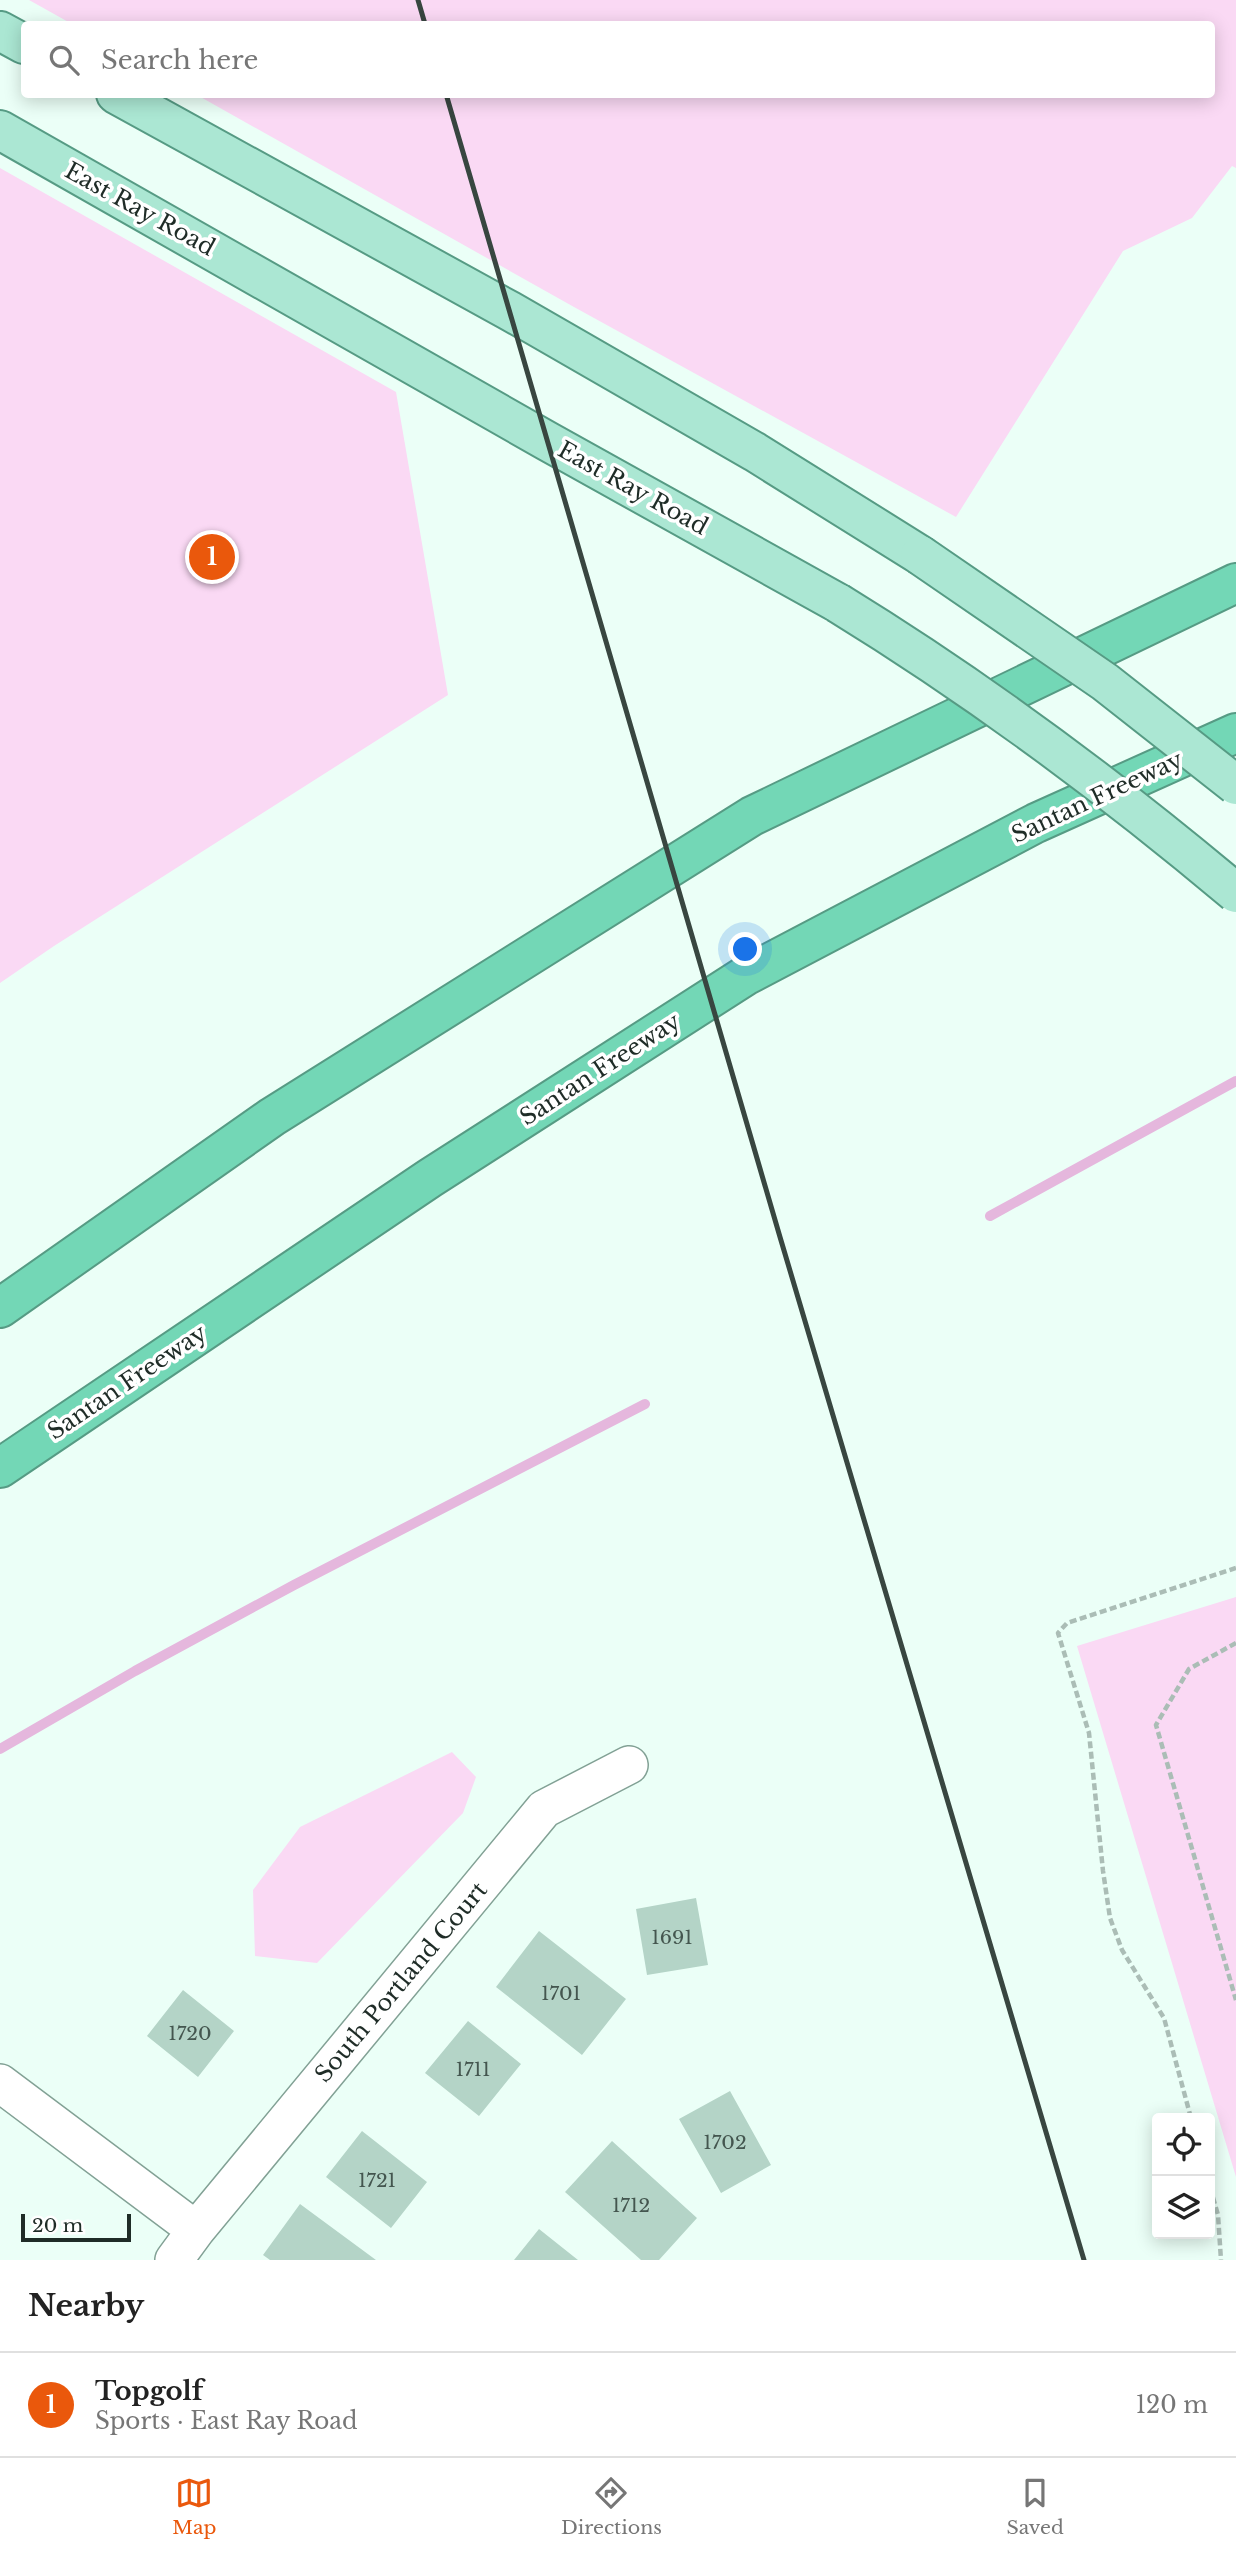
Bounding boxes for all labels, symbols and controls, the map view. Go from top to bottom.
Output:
search box [21,21,1215,98]
icon: search [45,41,83,79]
text: Search here [101,44,258,76]
street label: East Ray Road [60,156,220,262]
street label: East Ray Road [553,435,713,541]
pin: 1 [189,531,235,583]
street label: Santan Freeway [1007,745,1187,849]
your location [728,932,762,966]
street label: Santan Freeway [515,1007,686,1131]
street label: Santan Freeway [42,1318,212,1446]
street label: South Portland Court [309,1876,493,2088]
house number: 1691 [651,1926,693,1949]
house number: 1701 [541,1982,581,2005]
house number: 1720 [168,2022,212,2045]
house number: 1711 [456,2058,490,2081]
map controls [1152,2113,1215,2239]
button: locate [1152,2113,1215,2176]
house number: 1702 [703,2131,747,2154]
house number: 1721 [358,2169,396,2192]
button: layers [1152,2176,1215,2239]
house number: 1712 [612,2194,650,2217]
scale bar [21,2211,131,2243]
text: 20 m [32,2214,83,2237]
text: Nearby [28,2287,144,2324]
text: Topgolf [95,2375,203,2407]
text: 1 [46,2391,56,2419]
text: 120 m [1136,2391,1208,2419]
text: Sports · East Ray Road [95,2407,358,2435]
tab: Map [172,2474,216,2539]
tab: Directions [561,2474,662,2539]
tab: Saved [1006,2474,1064,2539]

